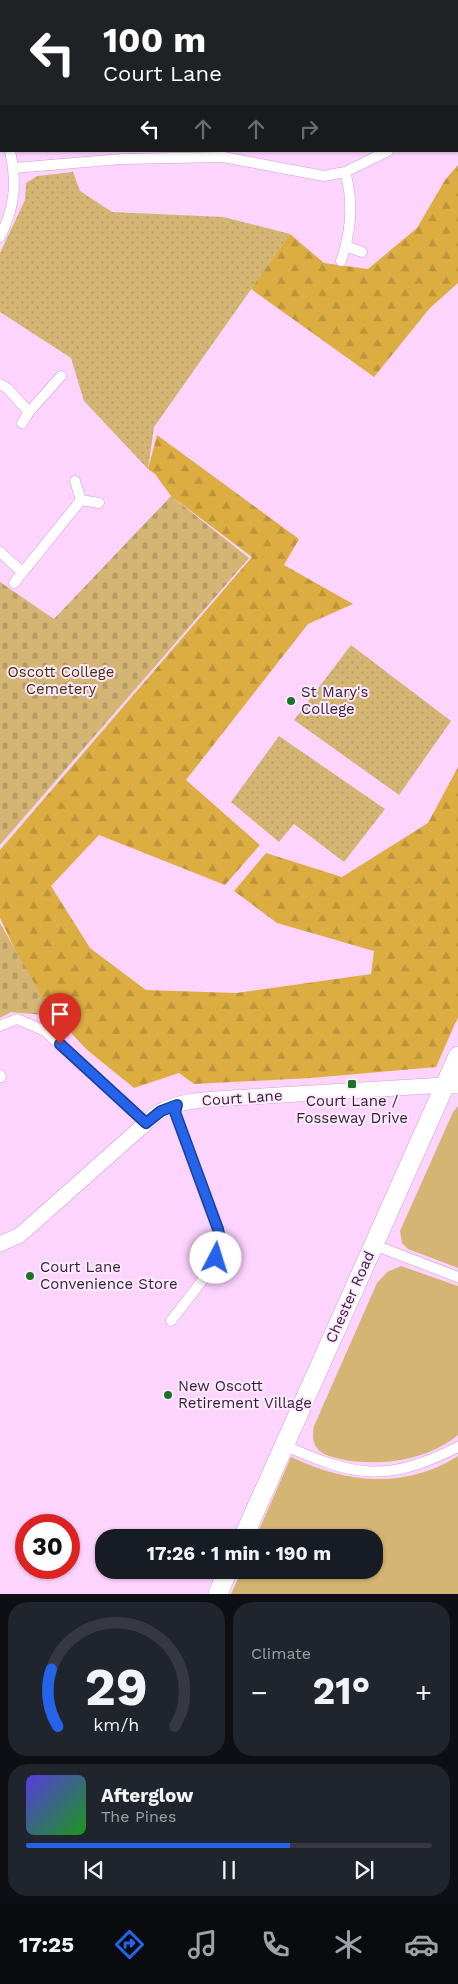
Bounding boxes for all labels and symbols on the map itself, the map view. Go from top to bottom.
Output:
park label: Oscott College Cemetery [8,663,114,698]
place label: St Mary's College [301,683,368,718]
marker: St Mary's College [285,695,297,707]
pin [39,993,81,1044]
marker: Court Lane / Fosseway Drive [346,1078,358,1090]
street label: Court Lane [201,1086,283,1110]
place label: Court Lane / Fosseway Drive [296,1092,408,1127]
position arrow [189,1231,241,1283]
street label: Chester Road [322,1248,378,1346]
place label: Court Lane Convenience Store [40,1258,178,1293]
marker: Court Lane Convenience Store [24,1270,36,1282]
place label: New Oscott Retirement Village [178,1377,312,1412]
marker: New Oscott Retirement Village [162,1389,174,1401]
speed limit sign: 30 [15,1514,80,1579]

